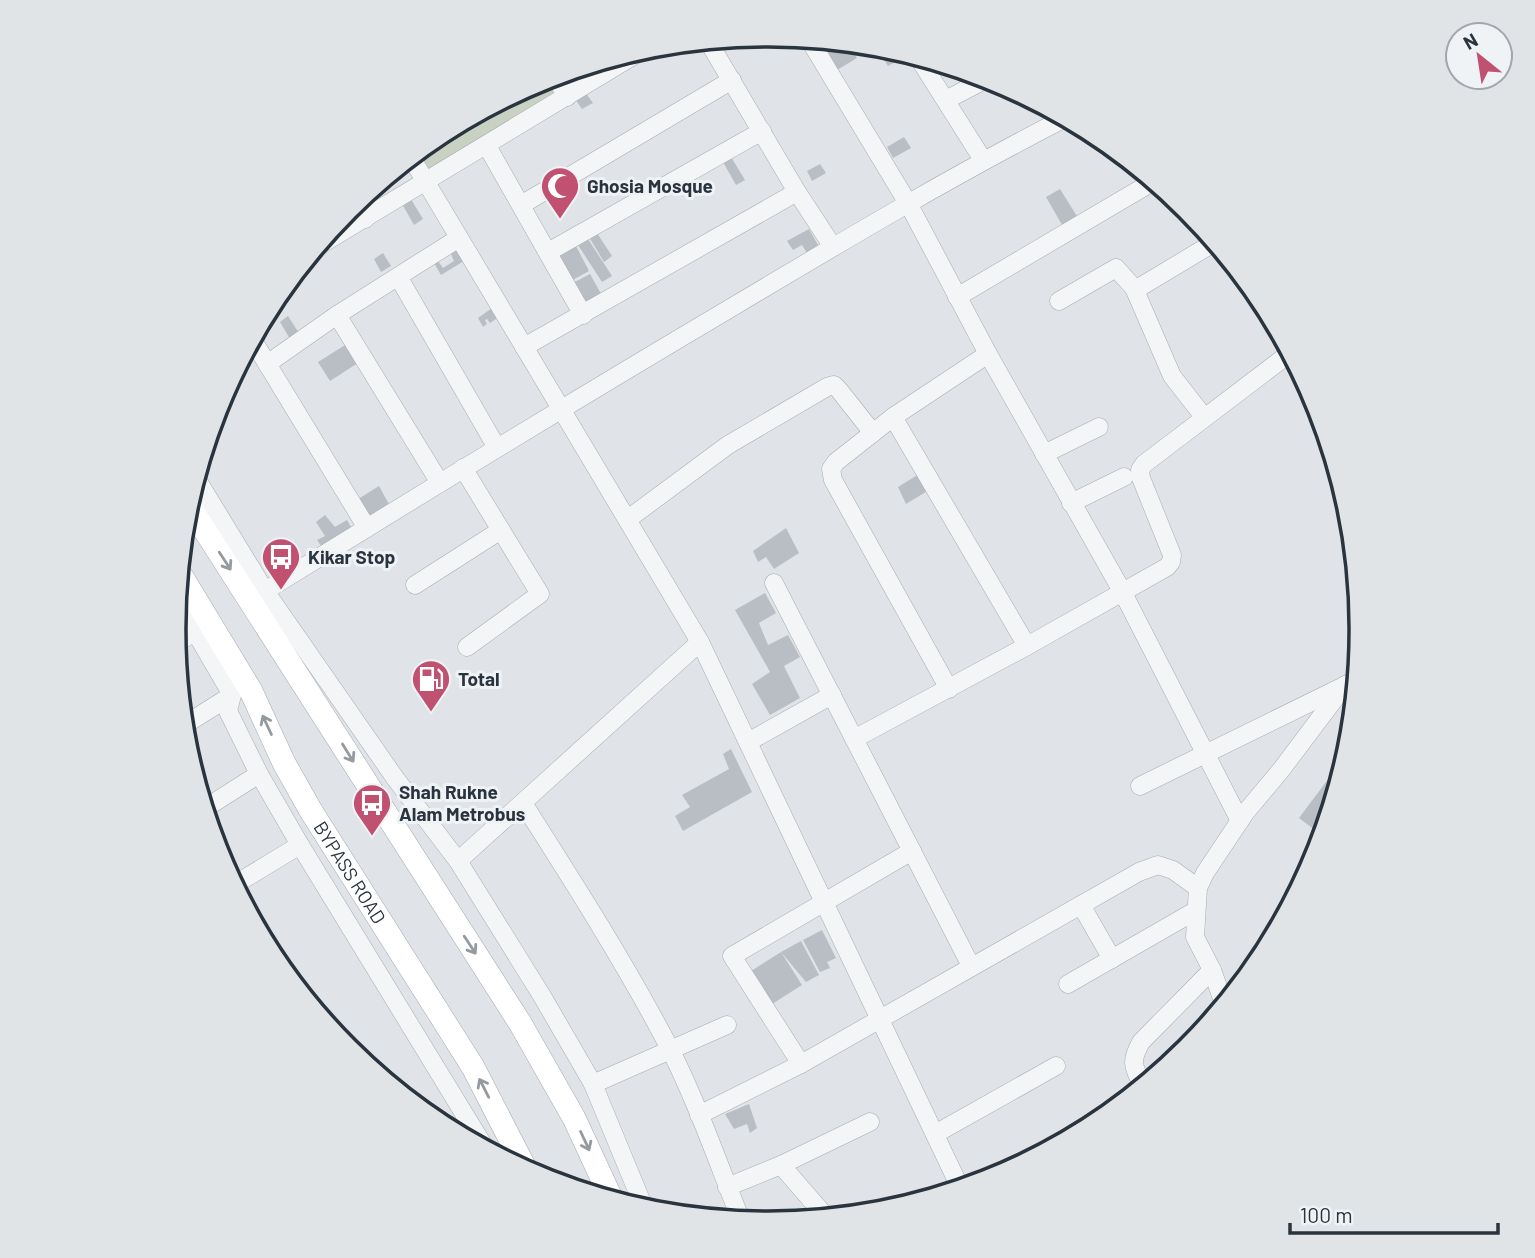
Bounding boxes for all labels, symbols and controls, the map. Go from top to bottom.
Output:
north arrow [1444,21,1514,91]
text: N [1459,28,1481,54]
mosque icon: Ghosia Mosque [539,165,581,220]
place label: Ghosia Mosque [587,174,713,197]
bus stop icon: Kikar Stop [260,536,302,591]
place label: Kikar Stop [308,545,396,568]
one-way arrow [218,551,232,571]
fuel station icon: Total [410,658,452,713]
place label: Total [458,667,500,690]
one-way arrow [260,715,273,736]
one-way arrow [341,742,355,762]
place label: Shah Rukne Alam Metrobus [399,780,525,825]
bus stop icon: Shah Rukne Alam Metrobus [351,782,393,837]
street label: BYPASS ROAD [309,817,391,928]
one-way arrow [463,934,477,954]
one-way arrow [477,1078,491,1099]
one-way arrow [578,1130,592,1151]
scale bar [1290,1192,1498,1236]
text: 100 m [1300,1202,1353,1227]

